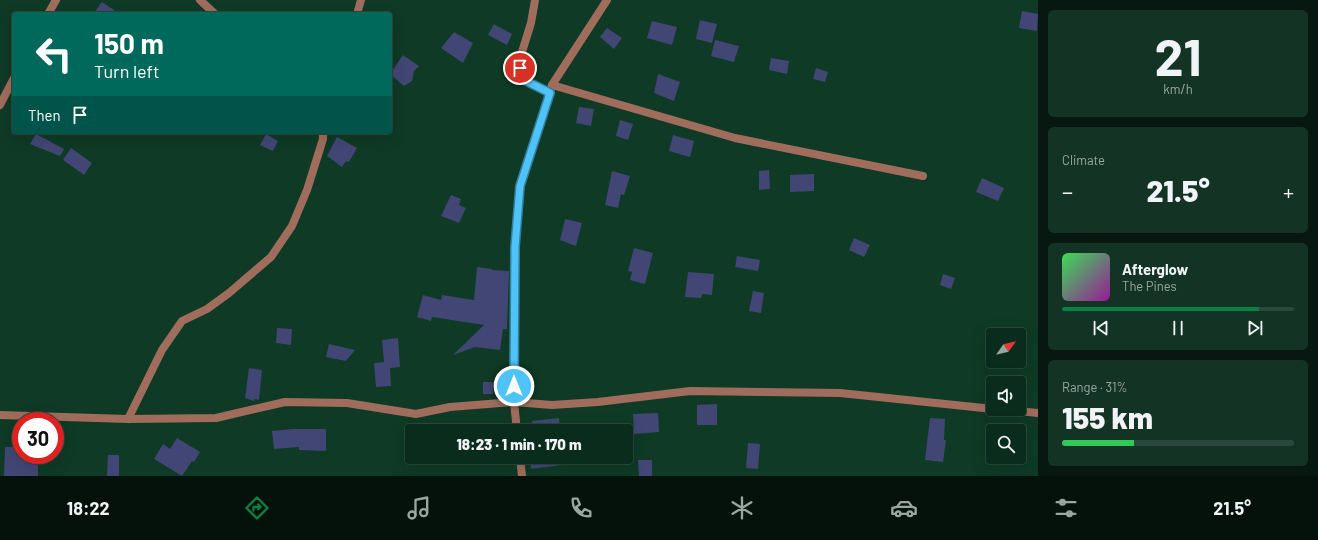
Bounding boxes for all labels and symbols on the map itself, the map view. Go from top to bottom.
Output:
pin [503,51,537,85]
north arrow [986,328,1026,368]
position arrow [493,365,535,407]
speed limit sign: 30 [12,412,64,464]

